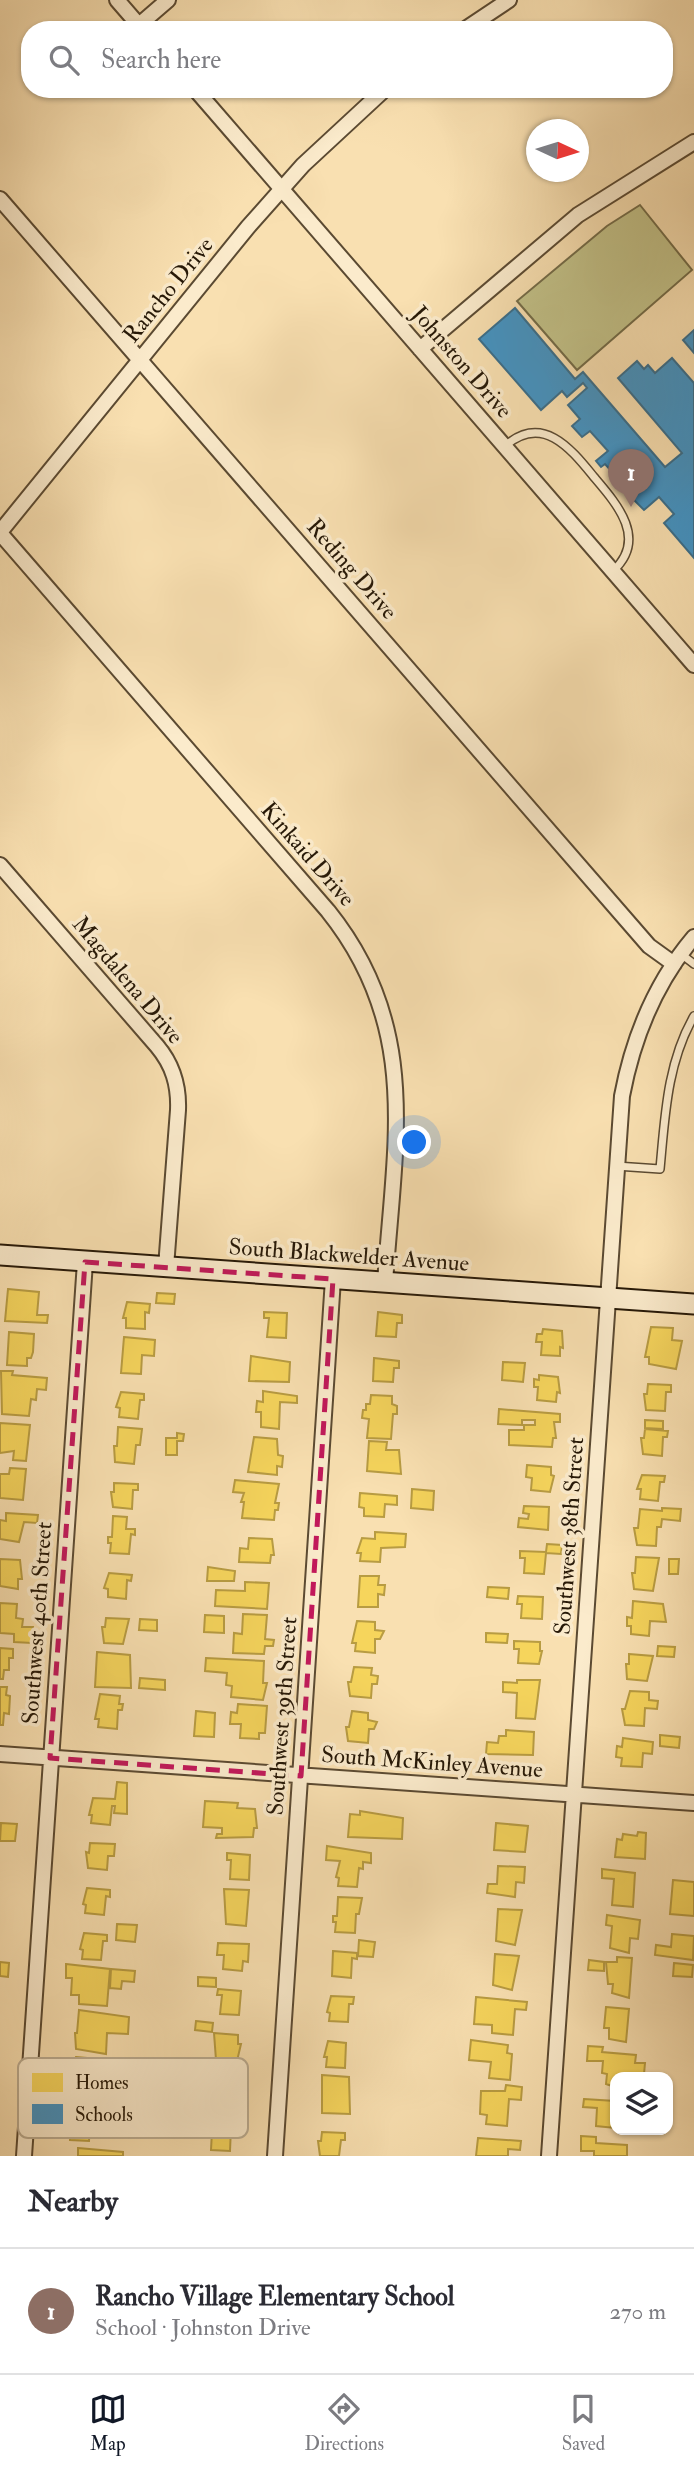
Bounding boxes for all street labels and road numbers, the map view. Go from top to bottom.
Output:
street label: Rancho Drive [117,231,220,349]
street label: Johnston Drive [405,299,519,424]
street label: Reding Drive [300,513,404,626]
street label: Kinkaid Drive [255,796,362,913]
street label: Magdalena Drive [66,910,190,1050]
street label: South Blackwelder Avenue [228,1232,471,1278]
street label: Southwest 38th Street [548,1436,590,1636]
street label: Southwest 40th Street [15,1521,59,1725]
street label: Southwest 39th Street [261,1616,303,1816]
street label: South McKinley Avenue [320,1740,544,1784]

